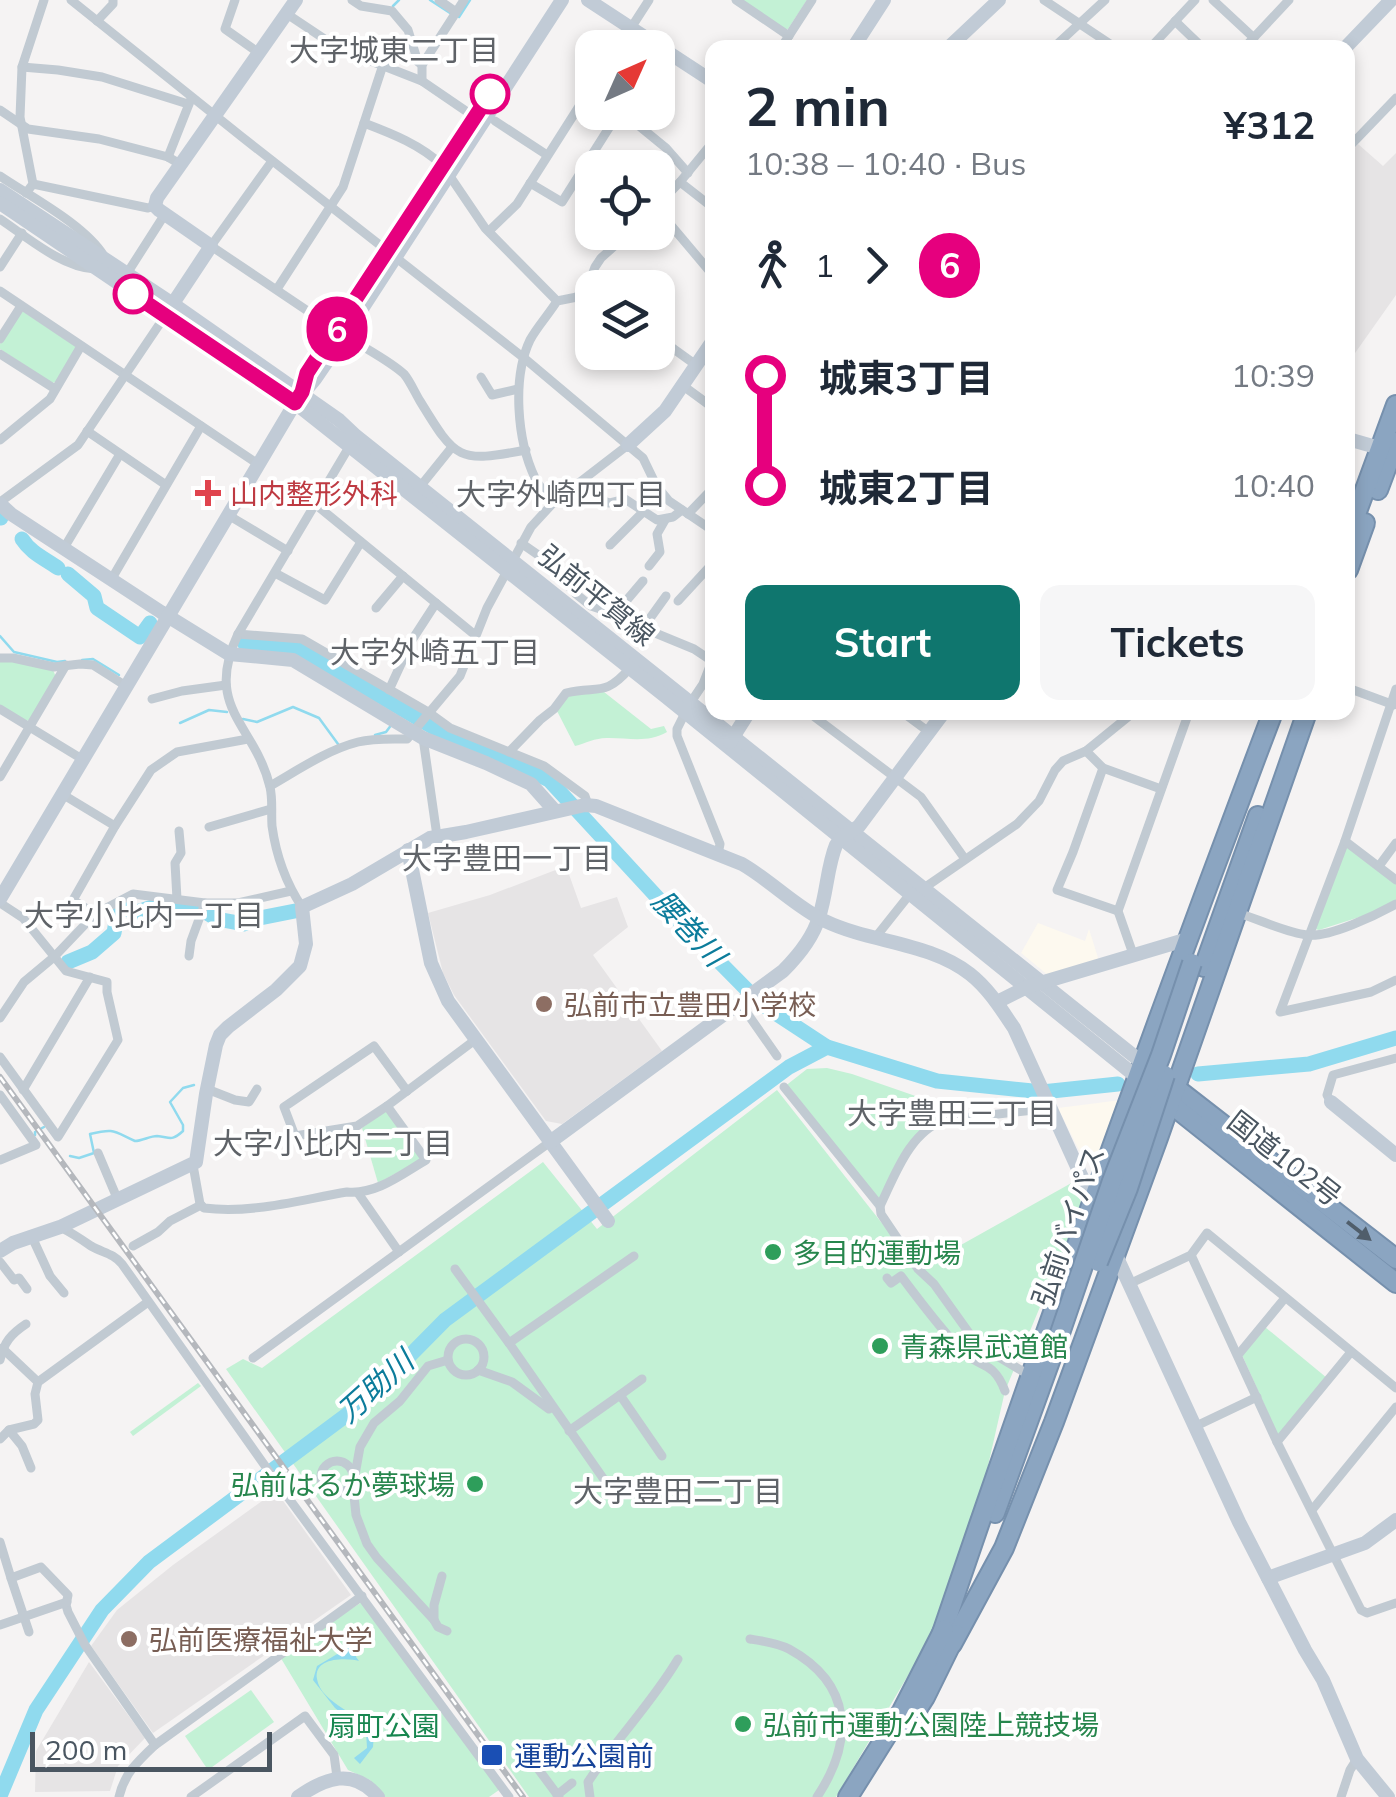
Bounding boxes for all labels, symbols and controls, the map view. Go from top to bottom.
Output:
north arrow [575,30,675,130]
map controls [575,30,675,370]
district label: 大字城東二丁目 [289,31,499,69]
text: 2 min [745,71,890,140]
unlabelled marker [471,75,509,113]
text: ¥312 [1224,101,1315,149]
text: 10:38 – 10:40 · Bus [745,143,1026,183]
button: locate [575,150,675,250]
icon: walk [745,238,800,293]
icon: forward [849,238,904,293]
text: 6 [939,243,960,287]
text: 1 [815,245,834,285]
button: layers [575,270,675,370]
unlabelled marker [114,275,152,313]
line badge: 6 [304,296,370,362]
text: 6 [326,307,348,351]
text: 城東3丁目 [819,354,994,402]
text: 10:39 [1231,355,1315,395]
text: 城東2丁目 [819,464,994,512]
text: 10:40 [1231,465,1315,505]
district label: 大字外崎四丁目 [456,475,666,513]
place label: 山内整形外科 [230,476,398,511]
marker: 山内整形外科 [195,480,221,506]
street label: 弘前平賀線 [532,537,662,653]
button: Start [745,585,1020,700]
button: Tickets [1040,585,1315,700]
district label: 大字外崎五丁目 [330,633,540,671]
district label: 大字豊田一丁目 [402,839,612,877]
water label: 腰巻川 [644,882,736,976]
district label: 大字小比内一丁目 [24,896,264,934]
place label: 弘前市立豊田小学校 [564,987,816,1022]
marker: 弘前市立豊田小学校 [533,993,555,1015]
district label: 大字豊田三丁目 [847,1094,1057,1132]
street label: 国道102号 [1221,1103,1349,1213]
district label: 大字小比内二丁目 [213,1124,453,1162]
street label: 弘前バイパス [1024,1141,1112,1311]
one-way arrow [1346,1220,1372,1241]
place label: 多目的運動場 [793,1235,961,1270]
marker: 多目的運動場 [762,1241,784,1263]
place label: 青森県武道館 [900,1329,1068,1364]
marker: 青森県武道館 [869,1335,891,1357]
water label: 万助川 [329,1340,423,1430]
place label: 弘前はるか夢球場 [231,1467,455,1502]
district label: 大字豊田二丁目 [573,1472,783,1510]
marker: 弘前はるか夢球場 [464,1473,486,1495]
place label: 弘前医療福祉大学 [149,1622,373,1657]
marker: 弘前医療福祉大学 [118,1628,140,1650]
place label: 弘前市運動公園陸上競技場 [763,1707,1099,1742]
park label: 扇町公園 [328,1708,440,1743]
marker: 弘前市運動公園陸上競技場 [732,1713,754,1735]
scale bar [30,1727,272,1772]
text: 200 m [45,1732,127,1767]
place label: 運動公園前 [514,1738,654,1773]
marker: 運動公園前 [479,1742,505,1768]

